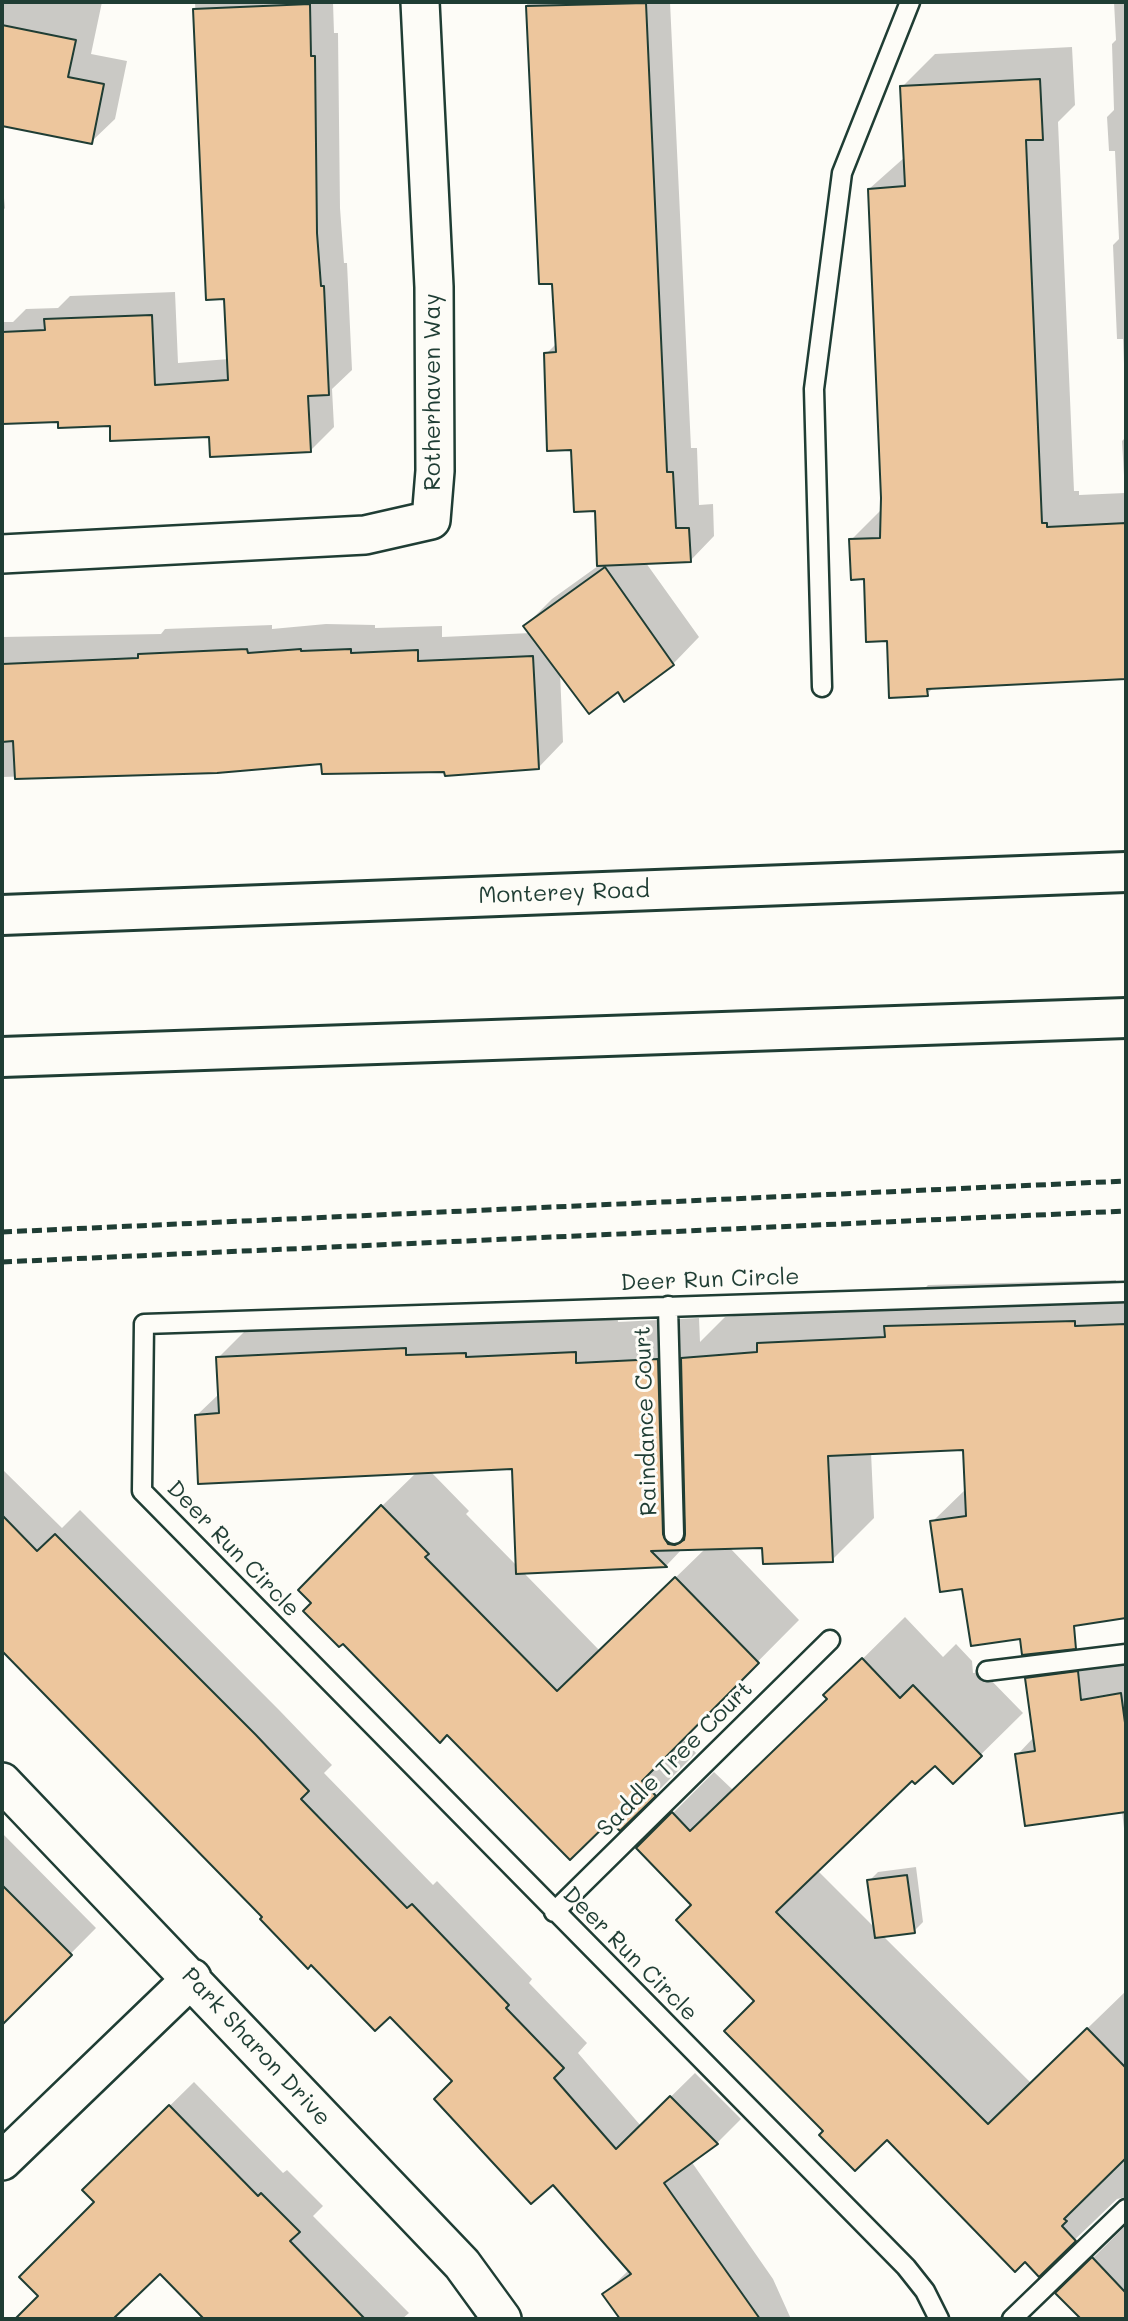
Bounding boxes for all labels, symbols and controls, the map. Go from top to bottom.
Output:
street label: Rotherhaven Way [419,293,447,491]
street label: Monterey Road [478,876,650,910]
street label: Deer Run Circle [620,1263,800,1297]
street label: Raindance Court [629,1326,663,1516]
street label: Deer Run Circle [161,1475,305,1623]
street label: Saddle Tree Court [592,1676,758,1842]
street label: Deer Run Circle [557,1881,703,2027]
street label: Park Sharon Drive [176,1962,336,2132]

